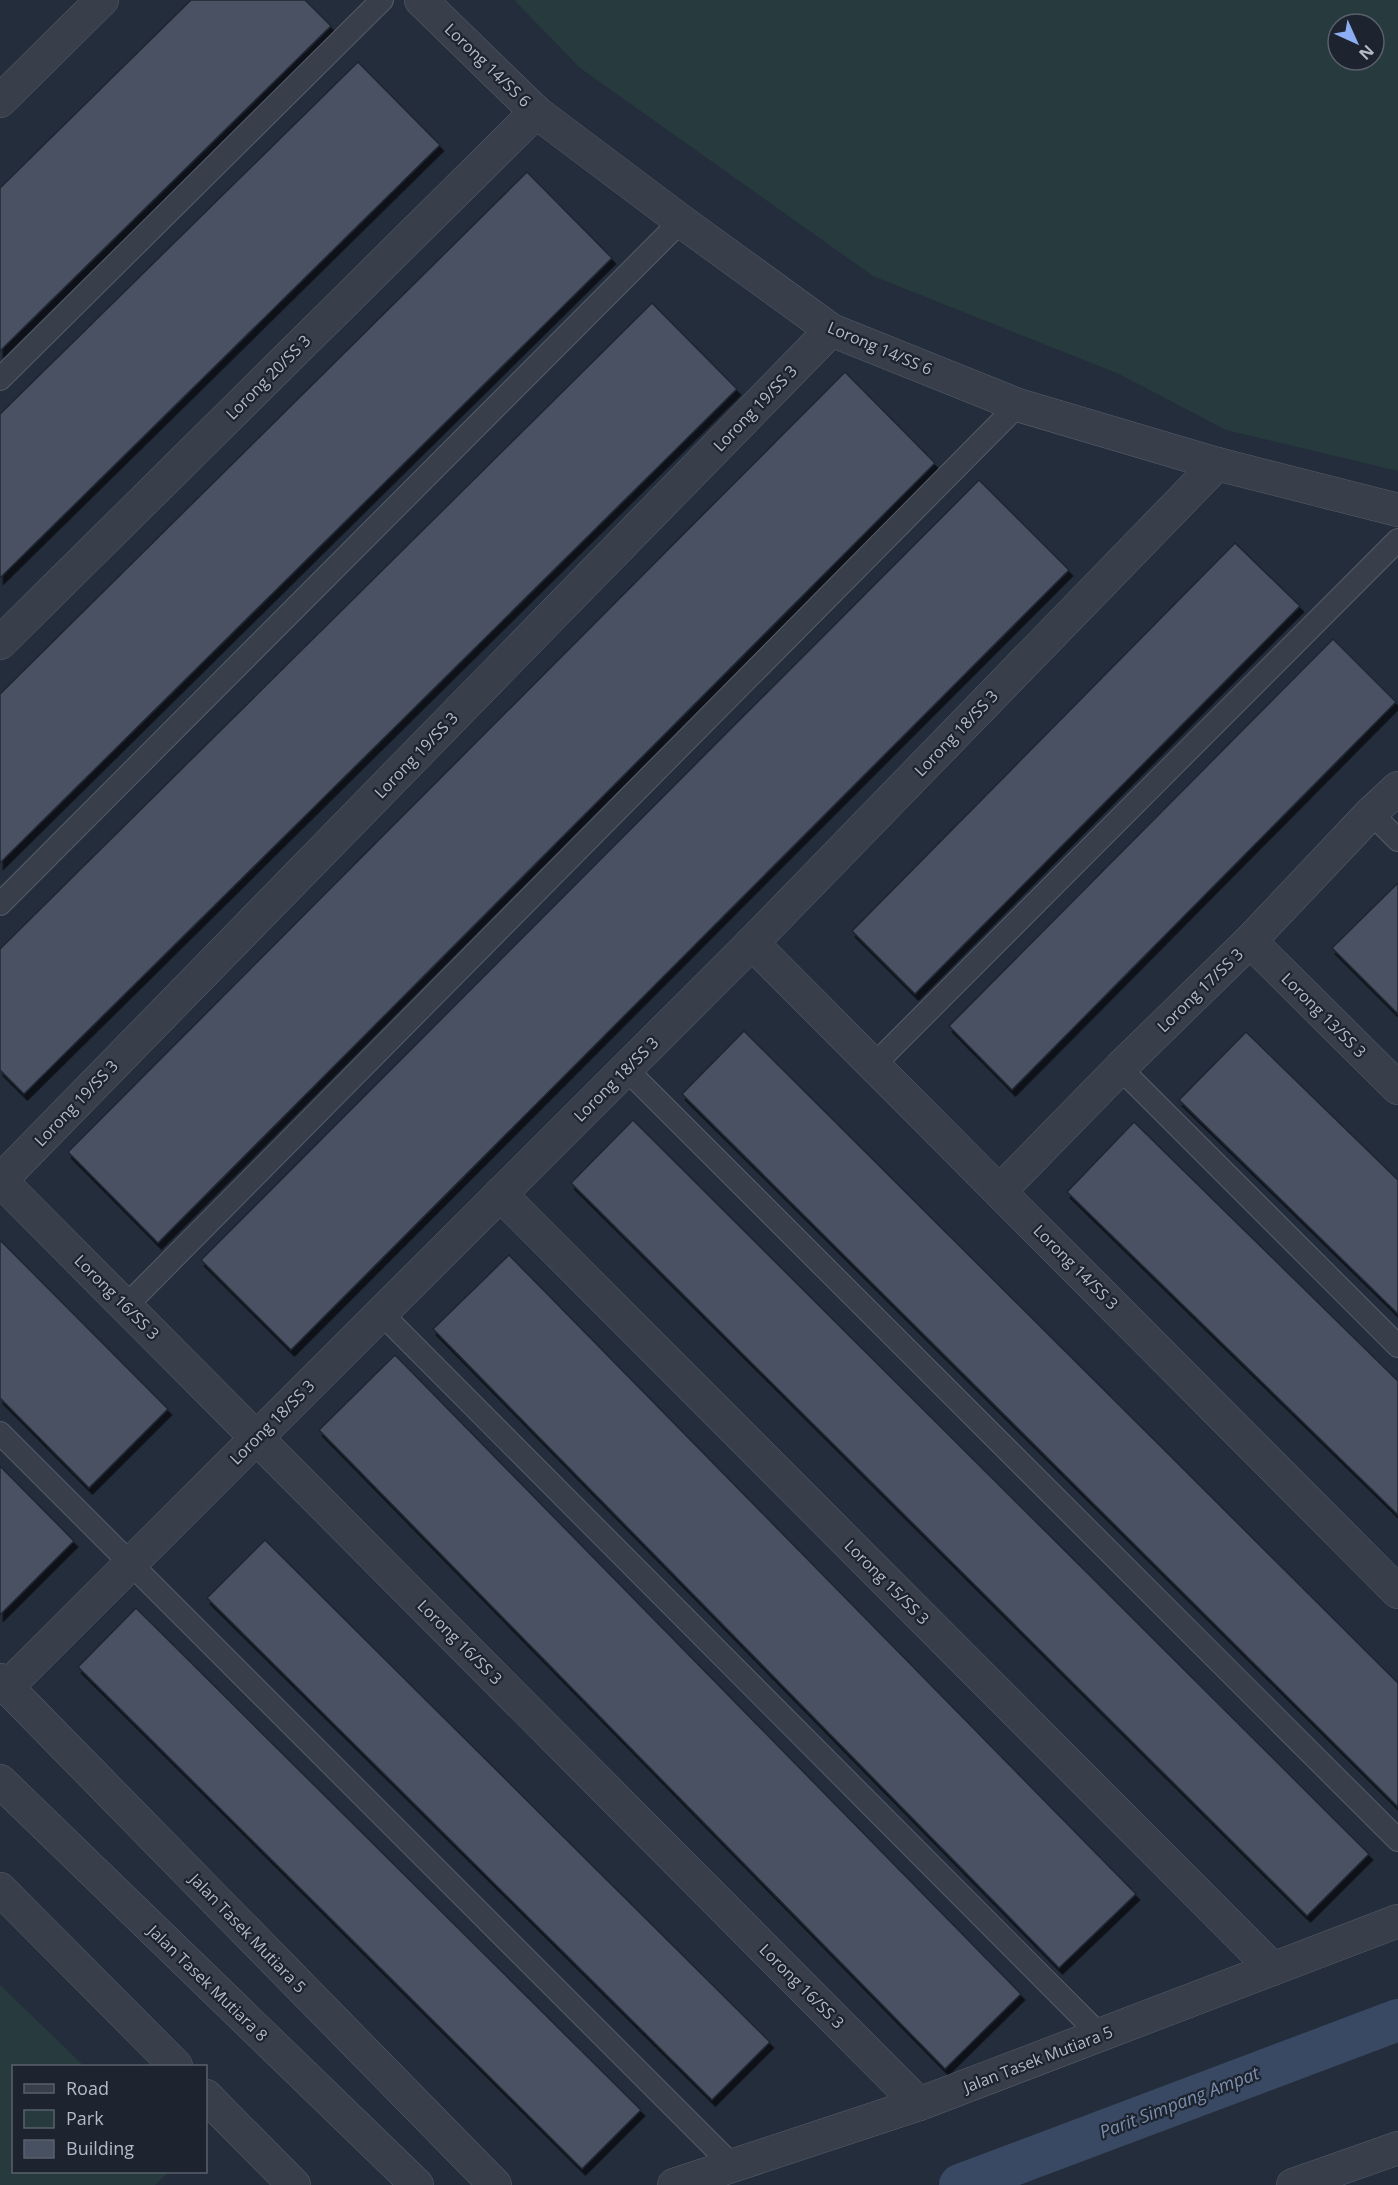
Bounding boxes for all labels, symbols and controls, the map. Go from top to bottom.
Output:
north arrow [1326,12,1386,72]
street label: Lorong 14/SS 6 [440,18,536,112]
text: N [1354,40,1379,65]
street label: Lorong 14/SS 6 [824,316,936,380]
street label: Lorong 20/SS 3 [221,330,315,424]
street label: Lorong 19/SS 3 [708,360,802,456]
street label: Lorong 18/SS 3 [909,685,1003,781]
street label: Lorong 19/SS 3 [369,707,463,803]
street label: Lorong 17/SS 3 [1152,943,1248,1037]
street label: Lorong 13/SS 3 [1277,968,1371,1062]
street label: Lorong 18/SS 3 [569,1032,663,1126]
street label: Lorong 19/SS 3 [29,1055,123,1151]
street label: Lorong 14/SS 3 [1029,1220,1123,1314]
street label: Lorong 16/SS 3 [70,1250,164,1344]
street label: Lorong 18/SS 3 [225,1375,319,1469]
street label: Lorong 15/SS 3 [840,1535,934,1629]
street label: Lorong 16/SS 3 [413,1595,507,1689]
street label: Jalan Tasek Mutiara 5 [184,1867,311,1998]
street label: Jalan Tasek Mutiara 8 [142,1919,273,2046]
street label: Lorong 16/SS 3 [755,1939,849,2033]
street label: Jalan Tasek Mutiara 5 [958,2020,1116,2098]
water label: Parit Simpang Ampat [1096,2060,1263,2144]
legend [12,2065,207,2173]
text: Road [66,2076,109,2100]
text: Park [66,2106,104,2130]
text: Building [66,2136,134,2160]

